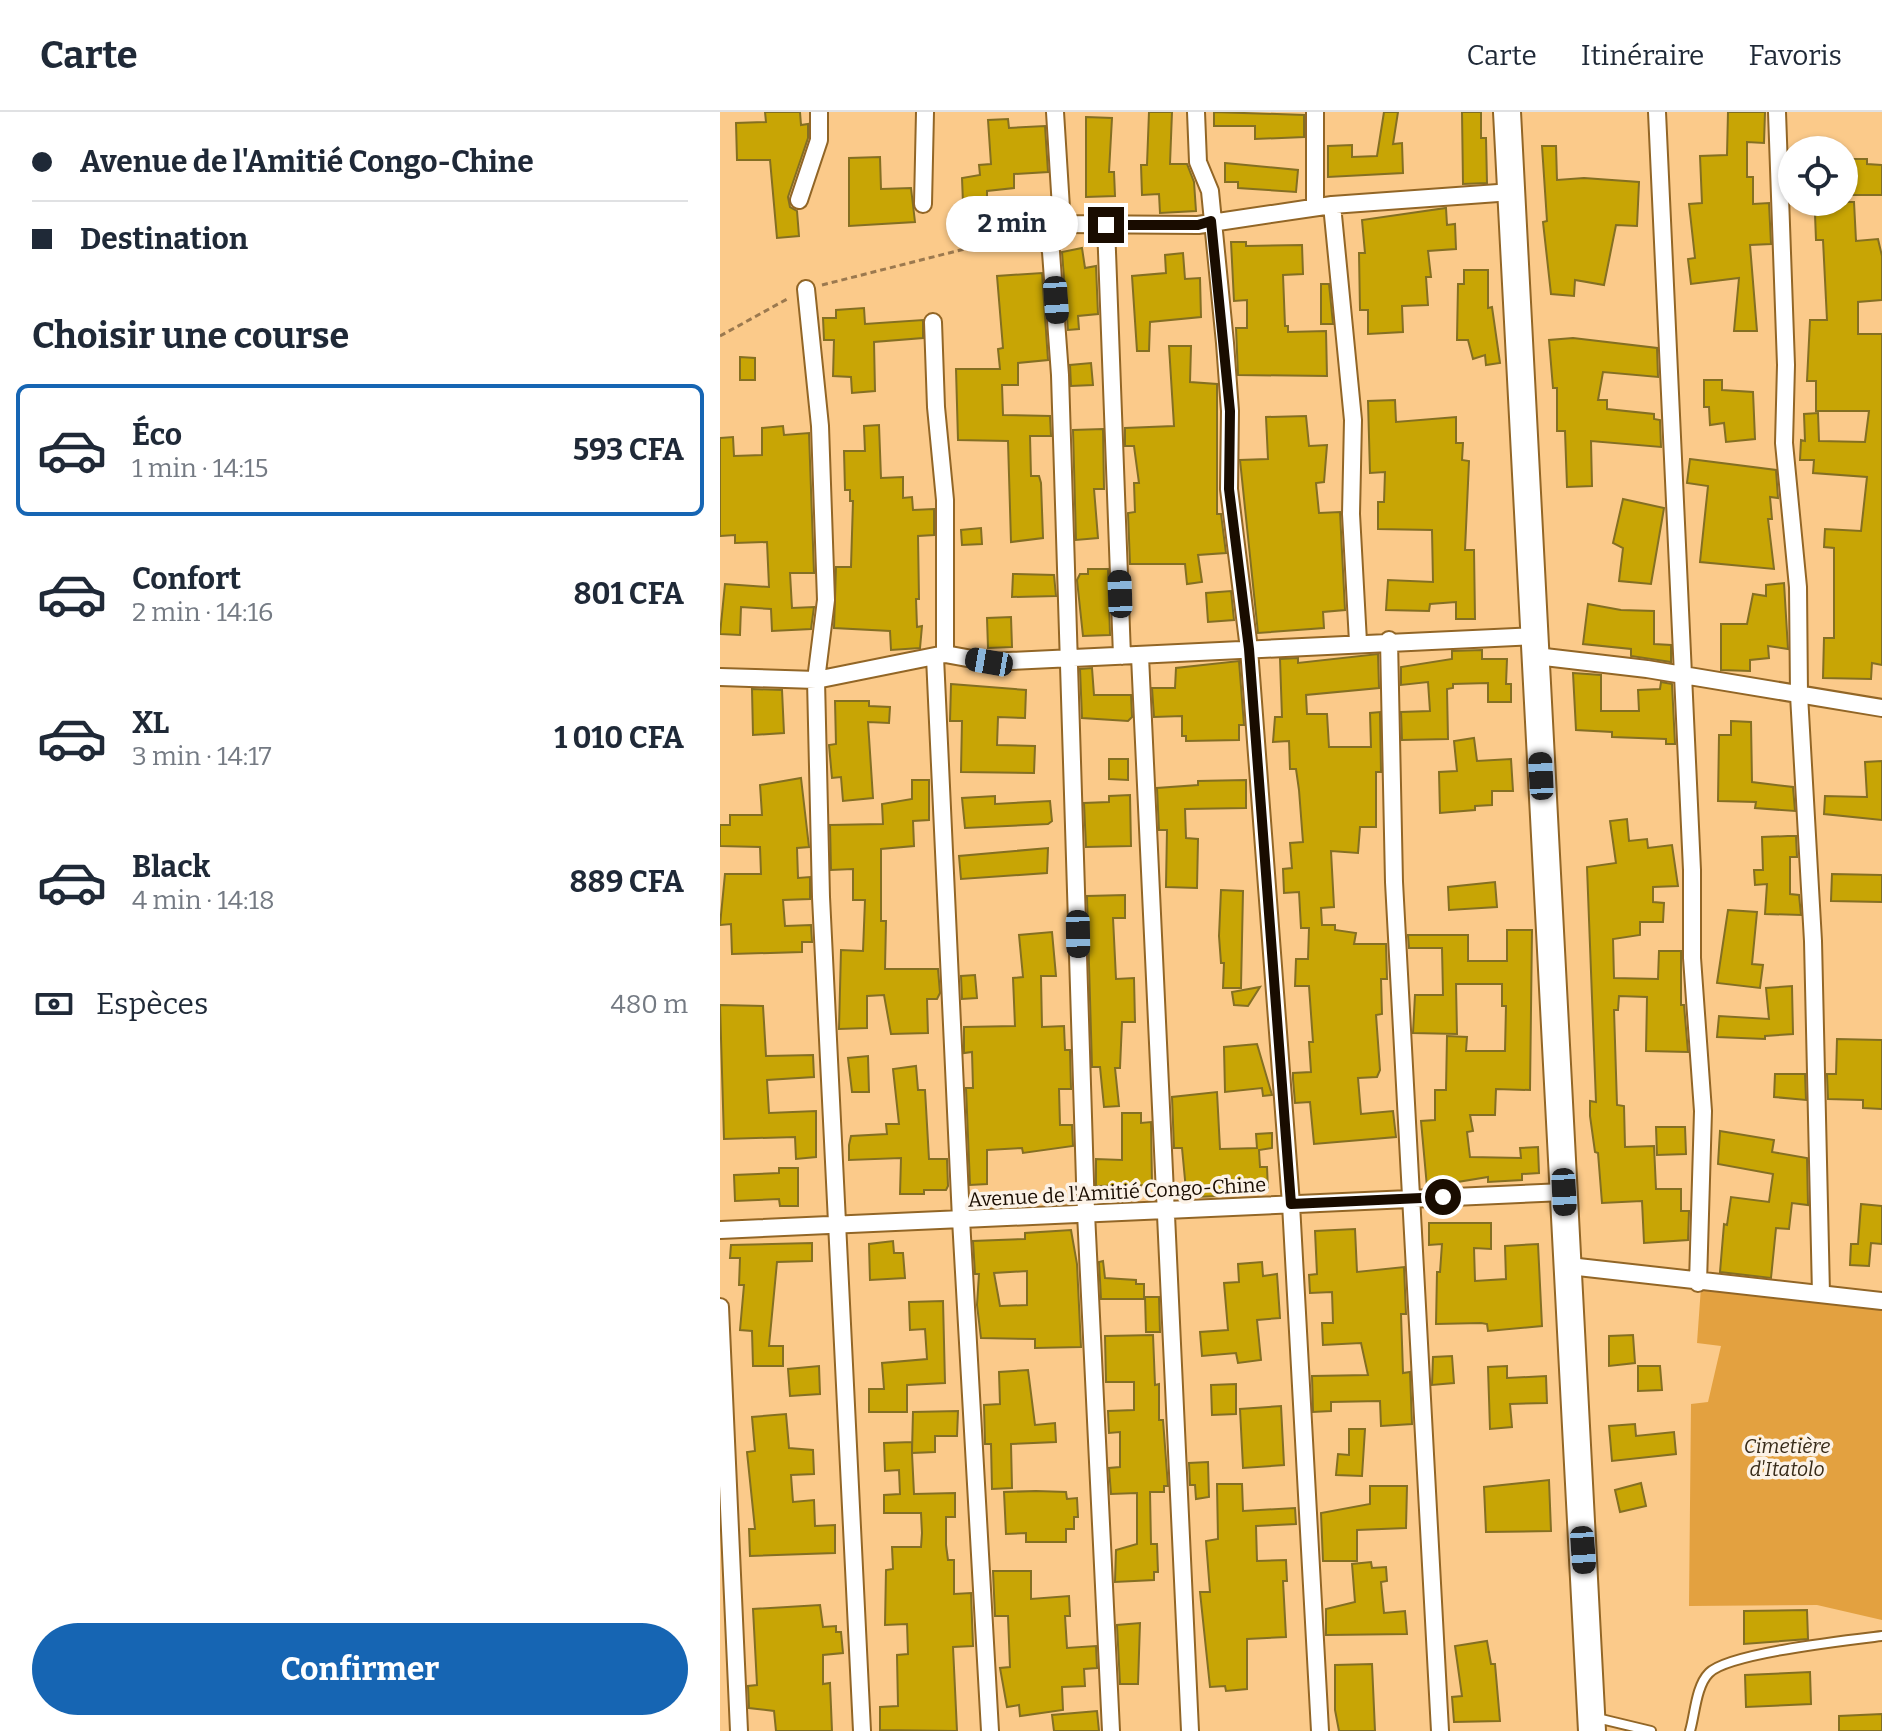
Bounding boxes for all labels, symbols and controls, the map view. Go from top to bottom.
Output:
text: Carte [40,32,138,78]
text: Carte [1467,39,1537,72]
text: Itinéraire [1581,39,1704,72]
text: Favoris [1748,39,1842,72]
map controls [1778,136,1858,216]
button: locate [1778,136,1858,216]
text: Avenue de l'Amitié Congo-Chine [80,144,534,180]
callout: 2 min [946,197,1078,253]
route end [1088,207,1124,243]
text: 2 min [977,208,1047,239]
text: Destination [80,221,248,257]
car [1042,275,1070,325]
text: Choisir une course [32,314,349,358]
icon: car [36,414,108,486]
text: Éco [132,417,182,453]
text: 593 CFA [573,432,684,468]
text: 1 min · 14:15 [132,453,268,484]
icon: car [36,558,108,630]
text: Confort [132,561,241,597]
car [1107,570,1133,618]
text: 801 CFA [574,576,684,612]
text: 2 min · 14:16 [132,597,273,628]
car [963,646,1015,678]
icon: car [36,702,108,774]
text: XL [132,705,169,741]
text: 1 010 CFA [554,720,684,756]
text: 3 min · 14:17 [132,741,272,772]
car [1528,751,1554,801]
icon: car [36,846,108,918]
text: Black [132,849,210,885]
text: 889 CFA [570,864,684,900]
text: 4 min · 14:18 [132,885,275,916]
car [1066,910,1090,958]
icon: cash [32,982,76,1026]
text: Espèces [96,986,208,1022]
text: 480 m [611,989,688,1020]
car [1551,1167,1577,1217]
street label: Avenue de l'Amitié Congo-Chine [967,1172,1267,1212]
route start [1425,1179,1461,1215]
park label: Cimetière d'Itatolo [1744,1434,1830,1481]
car [1569,1525,1597,1575]
button: Confirmer [32,1623,688,1715]

